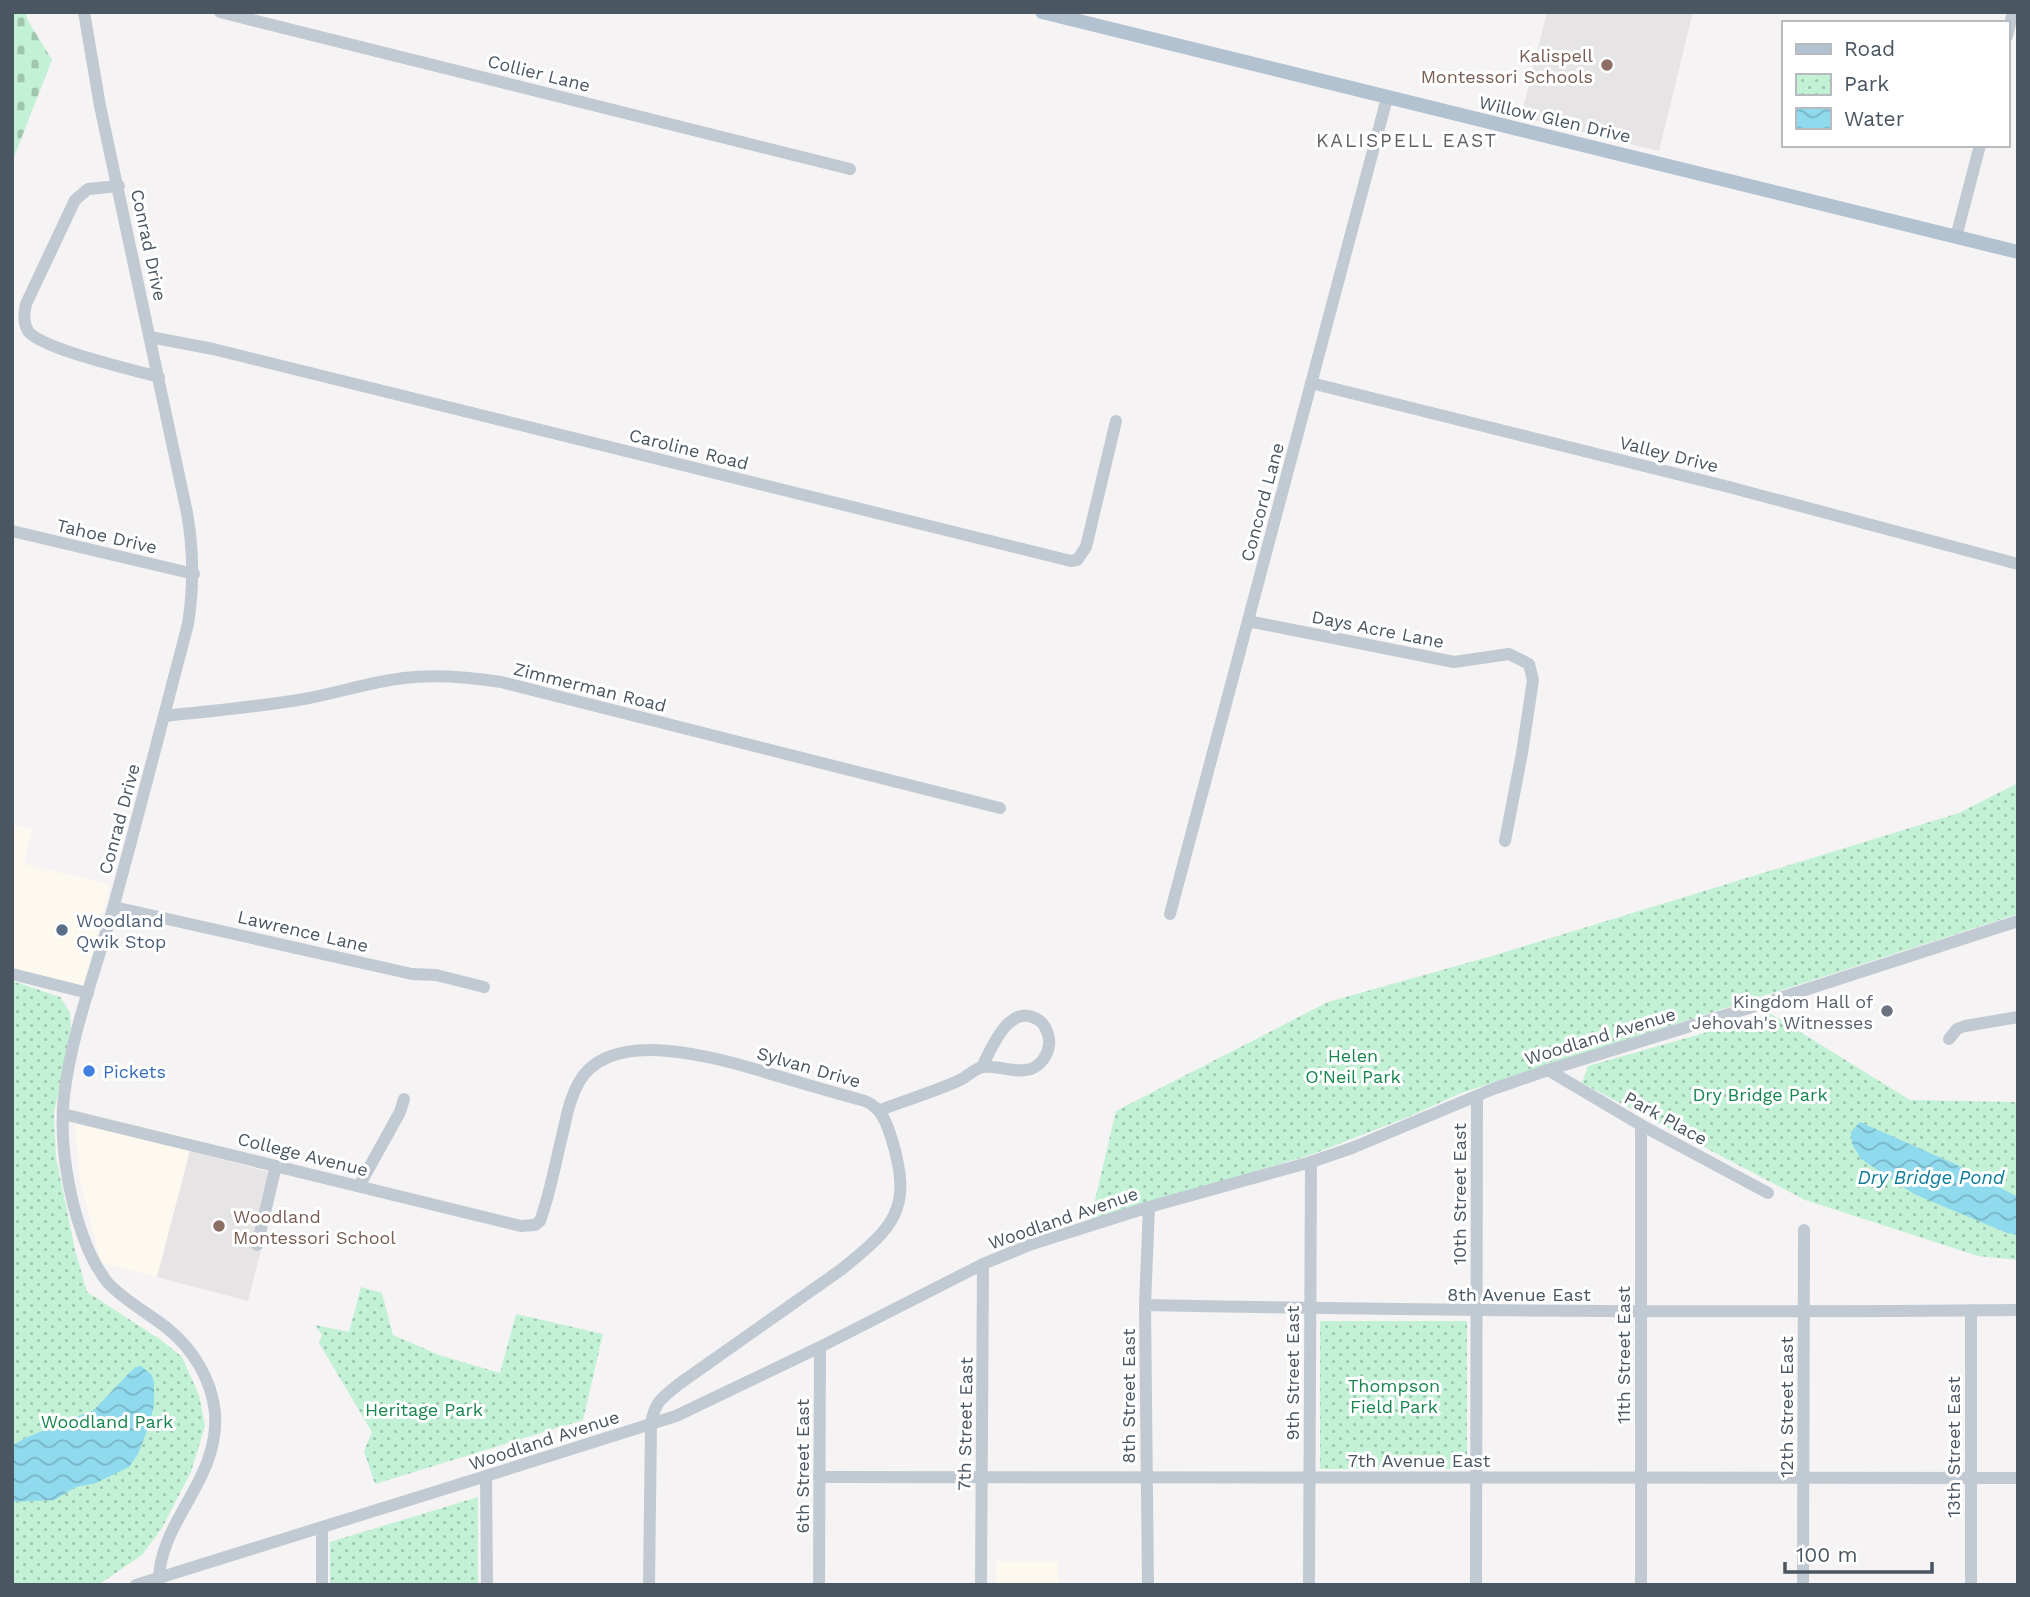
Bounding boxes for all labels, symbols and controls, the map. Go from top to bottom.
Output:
legend [1782,21,2009,147]
text: Road [1844,36,1895,61]
place label: Kalispell Montessori Schools [1421,45,1593,87]
street label: Collier Lane [486,50,592,96]
marker: Kalispell Montessori Schools [1599,57,1615,73]
text: Park [1844,71,1889,96]
street label: Willow Glen Drive [1477,91,1633,147]
text: Water [1844,106,1905,131]
district label: KALISPELL EAST [1316,129,1498,152]
street label: Conrad Drive [127,187,171,303]
street label: Caroline Road [627,424,751,474]
street label: Valley Drive [1617,432,1721,476]
street label: Concord Lane [1236,440,1288,564]
street label: Tahoe Drive [55,514,159,558]
street label: Days Acre Lane [1310,606,1446,652]
street label: Zimmerman Road [511,658,669,716]
street label: Conrad Drive [94,761,144,877]
street label: Lawrence Lane [236,906,370,956]
place label: Woodland Qwik Stop [76,910,166,952]
marker: Woodland Qwik Stop [54,922,70,938]
place label: Kingdom Hall of Jehovah's Witnesses [1691,991,1873,1033]
street label: Woodland Avenue [1522,1003,1678,1069]
marker: Kingdom Hall of Jehovah's Witnesses [1879,1003,1895,1019]
street label: Sylvan Drive [755,1042,863,1092]
park label: Helen O'Neil Park [1305,1045,1401,1087]
place label: Pickets [103,1061,166,1082]
marker: Pickets [81,1063,97,1079]
park label: Dry Bridge Park [1692,1084,1828,1105]
street label: Park Place [1621,1087,1711,1149]
street label: 10th Street East [1449,1123,1470,1265]
street label: College Avenue [236,1128,370,1180]
water label: Dry Bridge Pond [1857,1166,2006,1189]
street label: Woodland Avenue [985,1183,1141,1253]
place label: Woodland Montessori School [233,1206,396,1248]
marker: Woodland Montessori School [211,1218,227,1234]
street label: 8th Avenue East [1447,1284,1591,1305]
street label: 11th Street East [1613,1286,1634,1424]
street label: 9th Street East [1282,1305,1303,1440]
street label: 8th Street East [1118,1328,1139,1463]
street label: 12th Street East [1776,1336,1797,1478]
street label: 7th Street East [953,1356,977,1491]
park label: Thompson Field Park [1348,1375,1440,1417]
street label: 13th Street East [1943,1376,1964,1518]
street label: 6th Street East [792,1398,813,1533]
park label: Heritage Park [365,1399,483,1420]
street label: Woodland Avenue [466,1406,622,1474]
park label: Woodland Park [41,1411,173,1432]
street label: 7th Avenue East [1348,1450,1491,1471]
scale bar [1785,1530,1932,1574]
text: 100 m [1796,1542,1858,1567]

